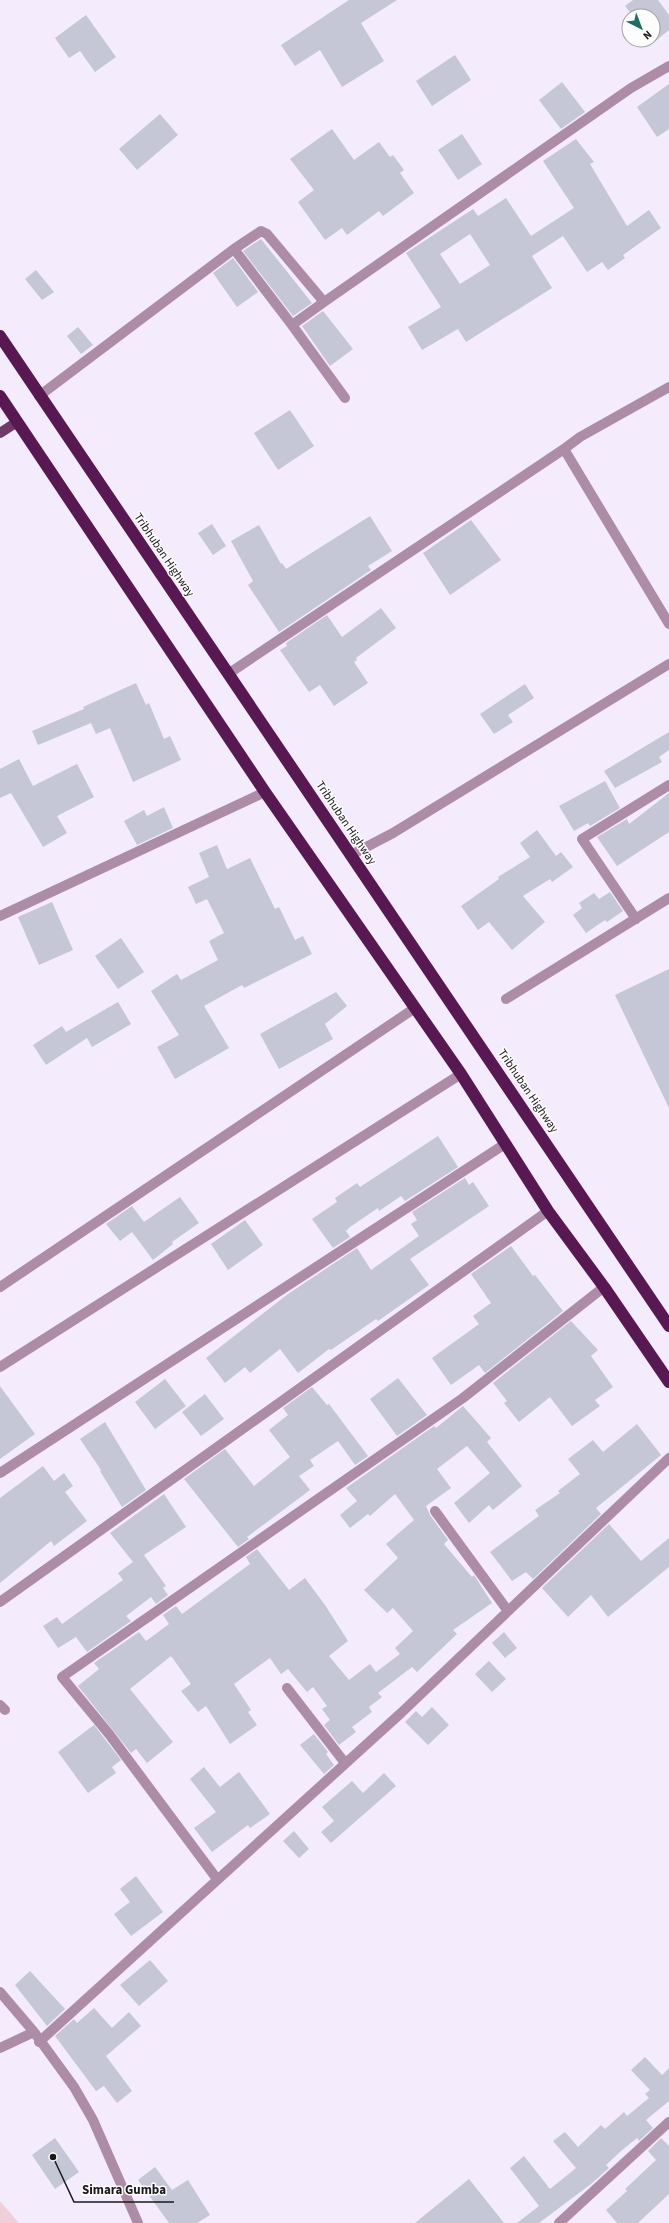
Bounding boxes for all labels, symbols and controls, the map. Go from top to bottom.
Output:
north arrow [621,8,661,48]
text: N [640,27,655,43]
street label: Tribhuban Highway [130,510,199,601]
street label: Tribhuban Highway [312,778,381,869]
street label: Tribhuban Highway [494,1046,563,1137]
callout: Simara Gumba [74,2177,174,2202]
text: Simara Gumba [82,2181,166,2199]

